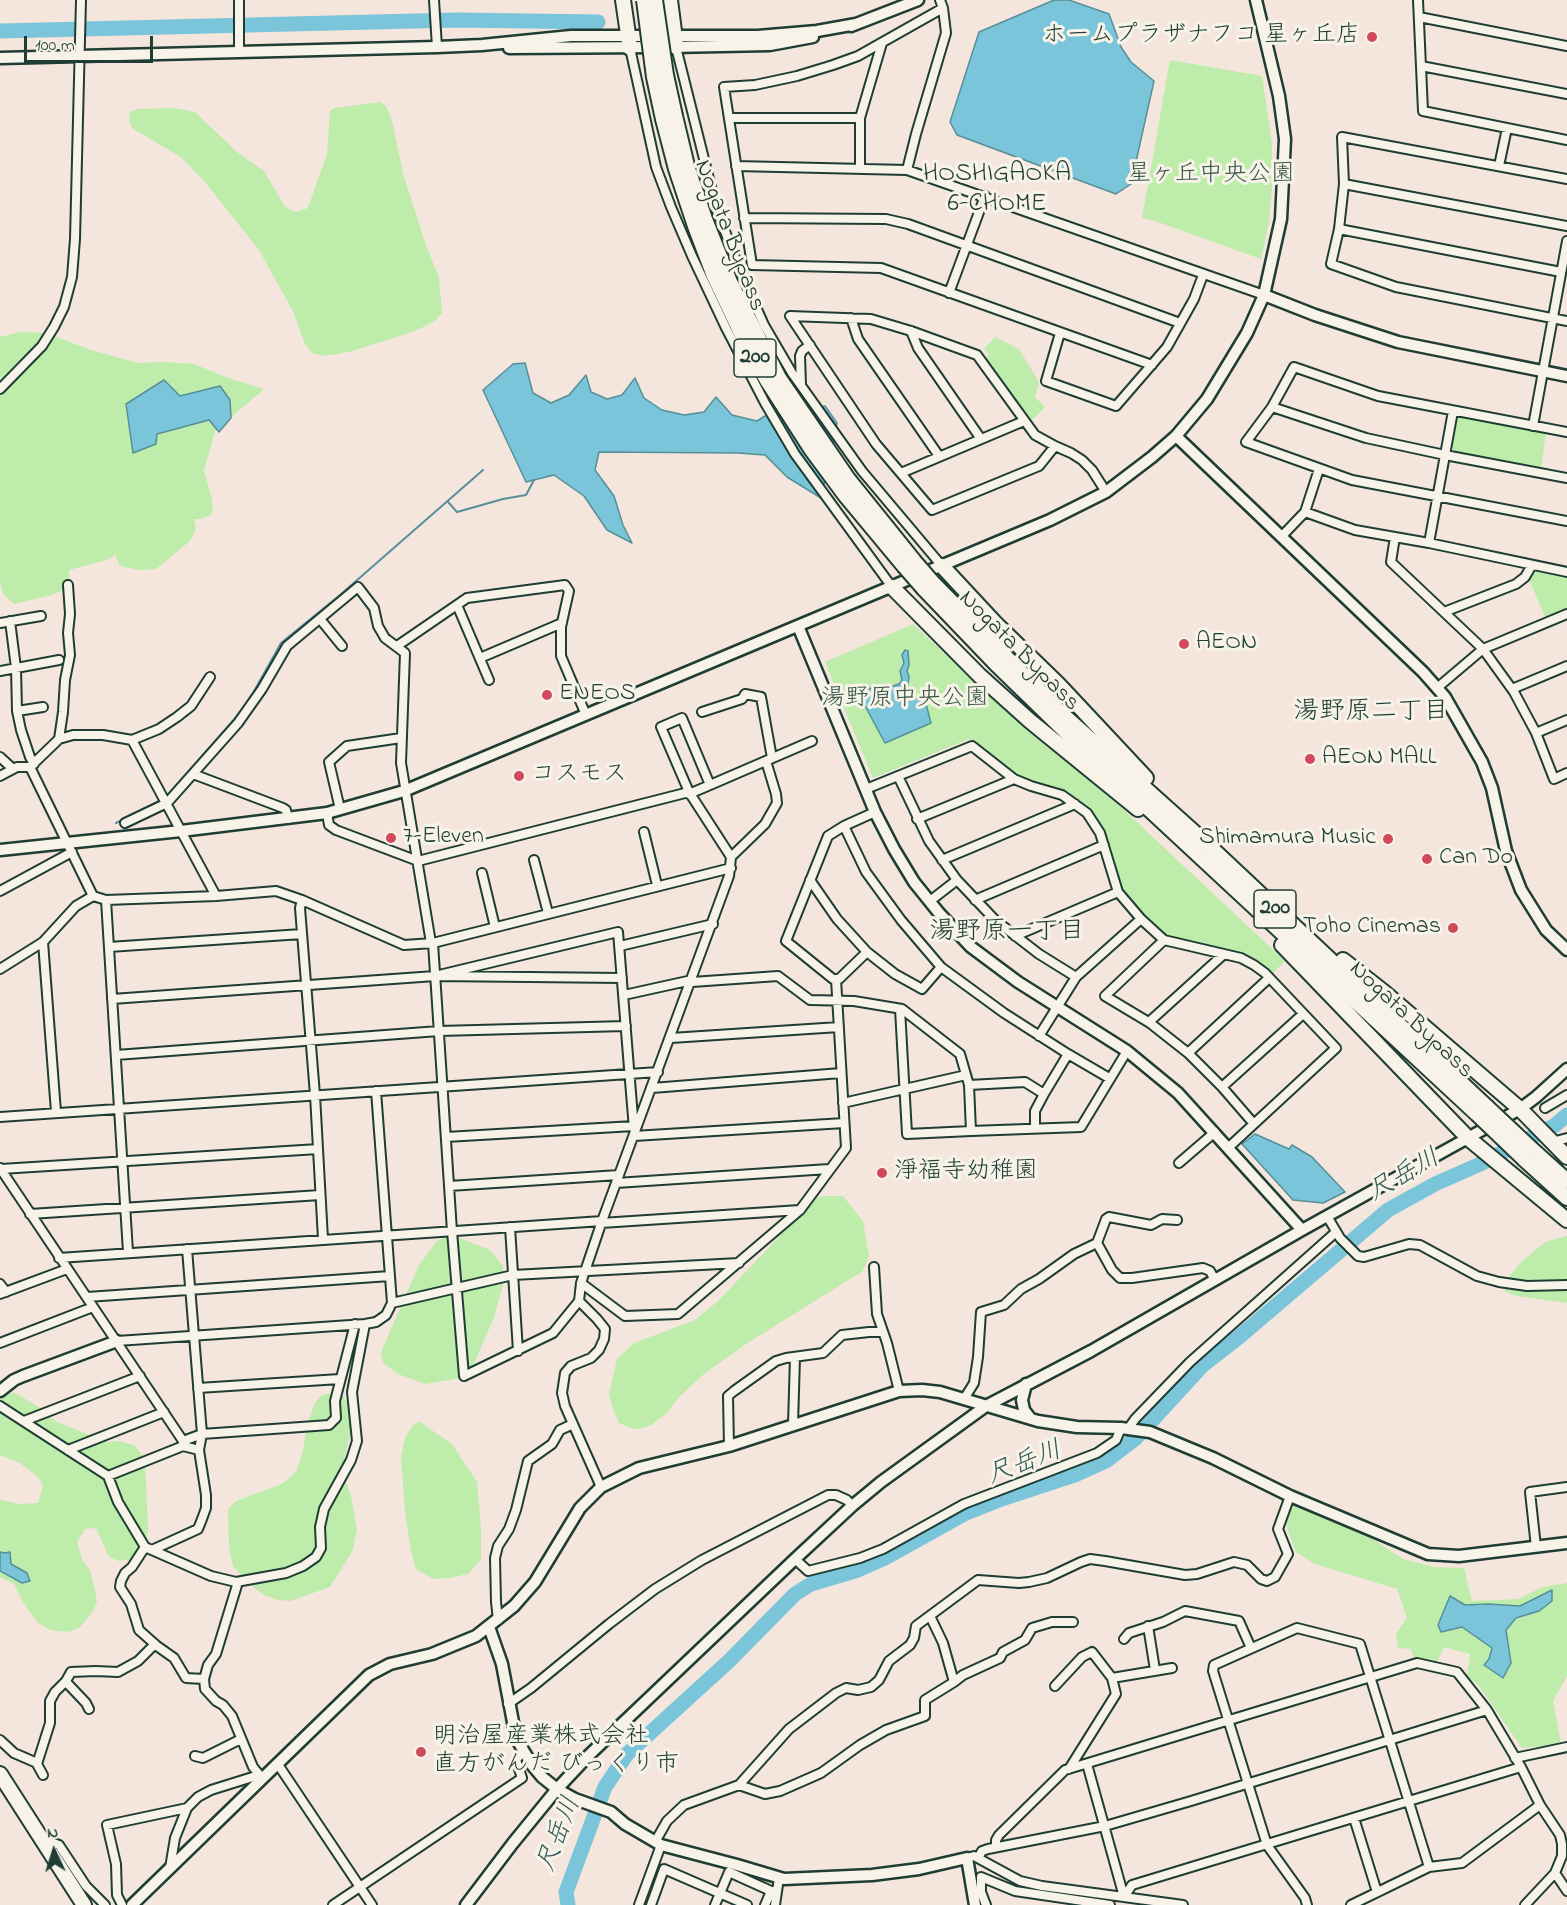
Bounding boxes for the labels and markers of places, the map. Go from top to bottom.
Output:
place label: ホームプラザナフコ 星ヶ丘店 [1042,23,1360,51]
marker: ホームプラザナフコ 星ヶ丘店 [1365,30,1379,44]
place label: AEON [1196,630,1257,658]
marker: AEON [1177,637,1191,651]
place label: ENEOS [559,681,635,709]
marker: ENEOS [540,688,554,702]
place label: AEON MALL [1322,745,1436,773]
marker: AEON MALL [1303,752,1317,766]
place label: コスモス [531,762,627,790]
marker: コスモス [512,769,526,783]
place label: 7-Eleven [403,824,484,852]
place label: Shimamura Music [1199,825,1376,853]
marker: 7-Eleven [384,831,398,845]
marker: Shimamura Music [1381,832,1395,846]
place label: Can Do [1439,845,1513,873]
marker: Can Do [1420,852,1434,866]
place label: Toho Cinemas [1303,914,1441,942]
marker: Toho Cinemas [1446,921,1460,935]
place label: 淨福寺幼稚園 [894,1159,1038,1187]
marker: 淨福寺幼稚園 [875,1166,889,1180]
place label: 明治屋産業株式会社 直方がんだ びっくり市 [433,1724,679,1780]
marker: 明治屋産業株式会社 直方がんだ びっくり市 [414,1745,428,1759]

